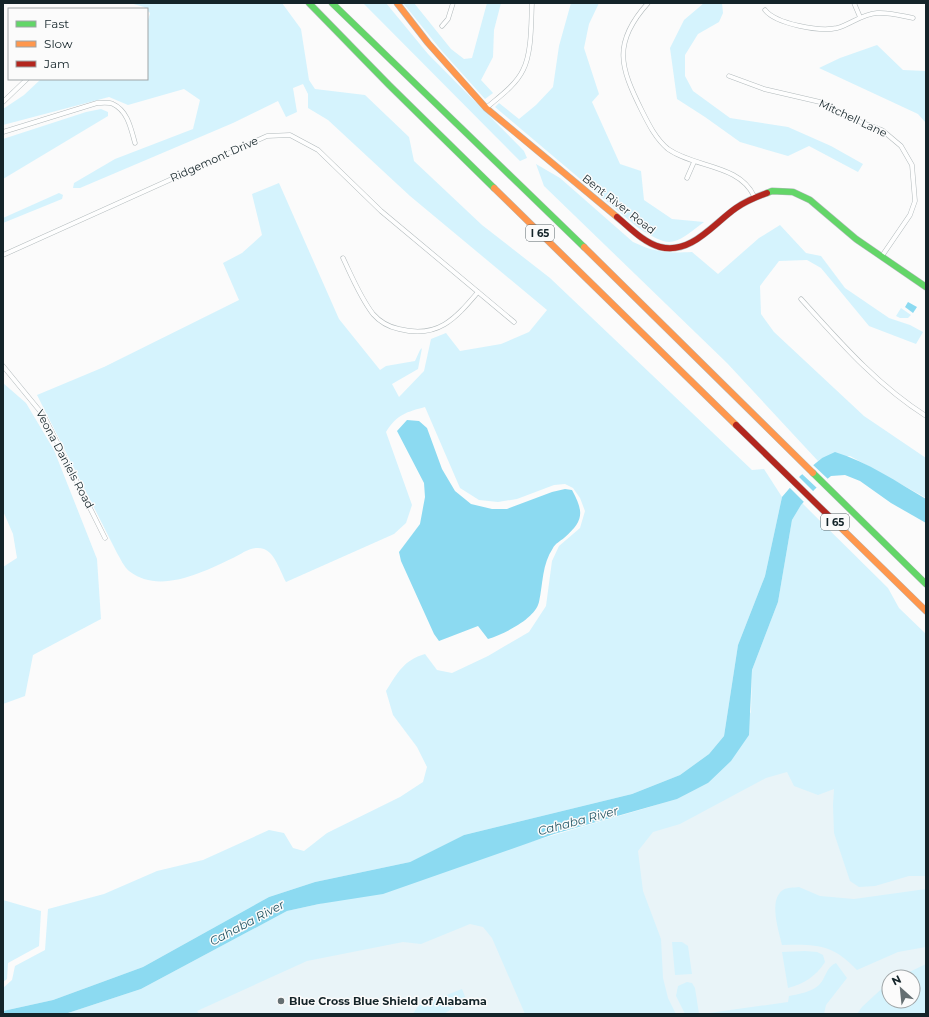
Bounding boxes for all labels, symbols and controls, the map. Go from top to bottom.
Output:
legend [8,8,148,80]
text: Fast [44,16,69,31]
text: Slow [44,36,73,51]
text: Jam [43,56,70,71]
street label: Mitchell Lane [817,96,890,140]
street label: Ridgemont Drive [168,133,260,185]
street label: Bent River Road [580,171,658,237]
road number: I 65 [526,225,554,241]
street label: Veona Daniels Road [33,407,97,511]
road number: I 65 [821,514,849,530]
water label: Cahaba River [536,803,620,838]
water label: Cahaba River [207,896,287,949]
north arrow [881,969,921,1009]
text: N [889,972,904,988]
place label: Blue Cross Blue Shield of Alabama [289,994,487,1008]
marker: Blue Cross Blue Shield of Alabama [276,996,286,1006]

